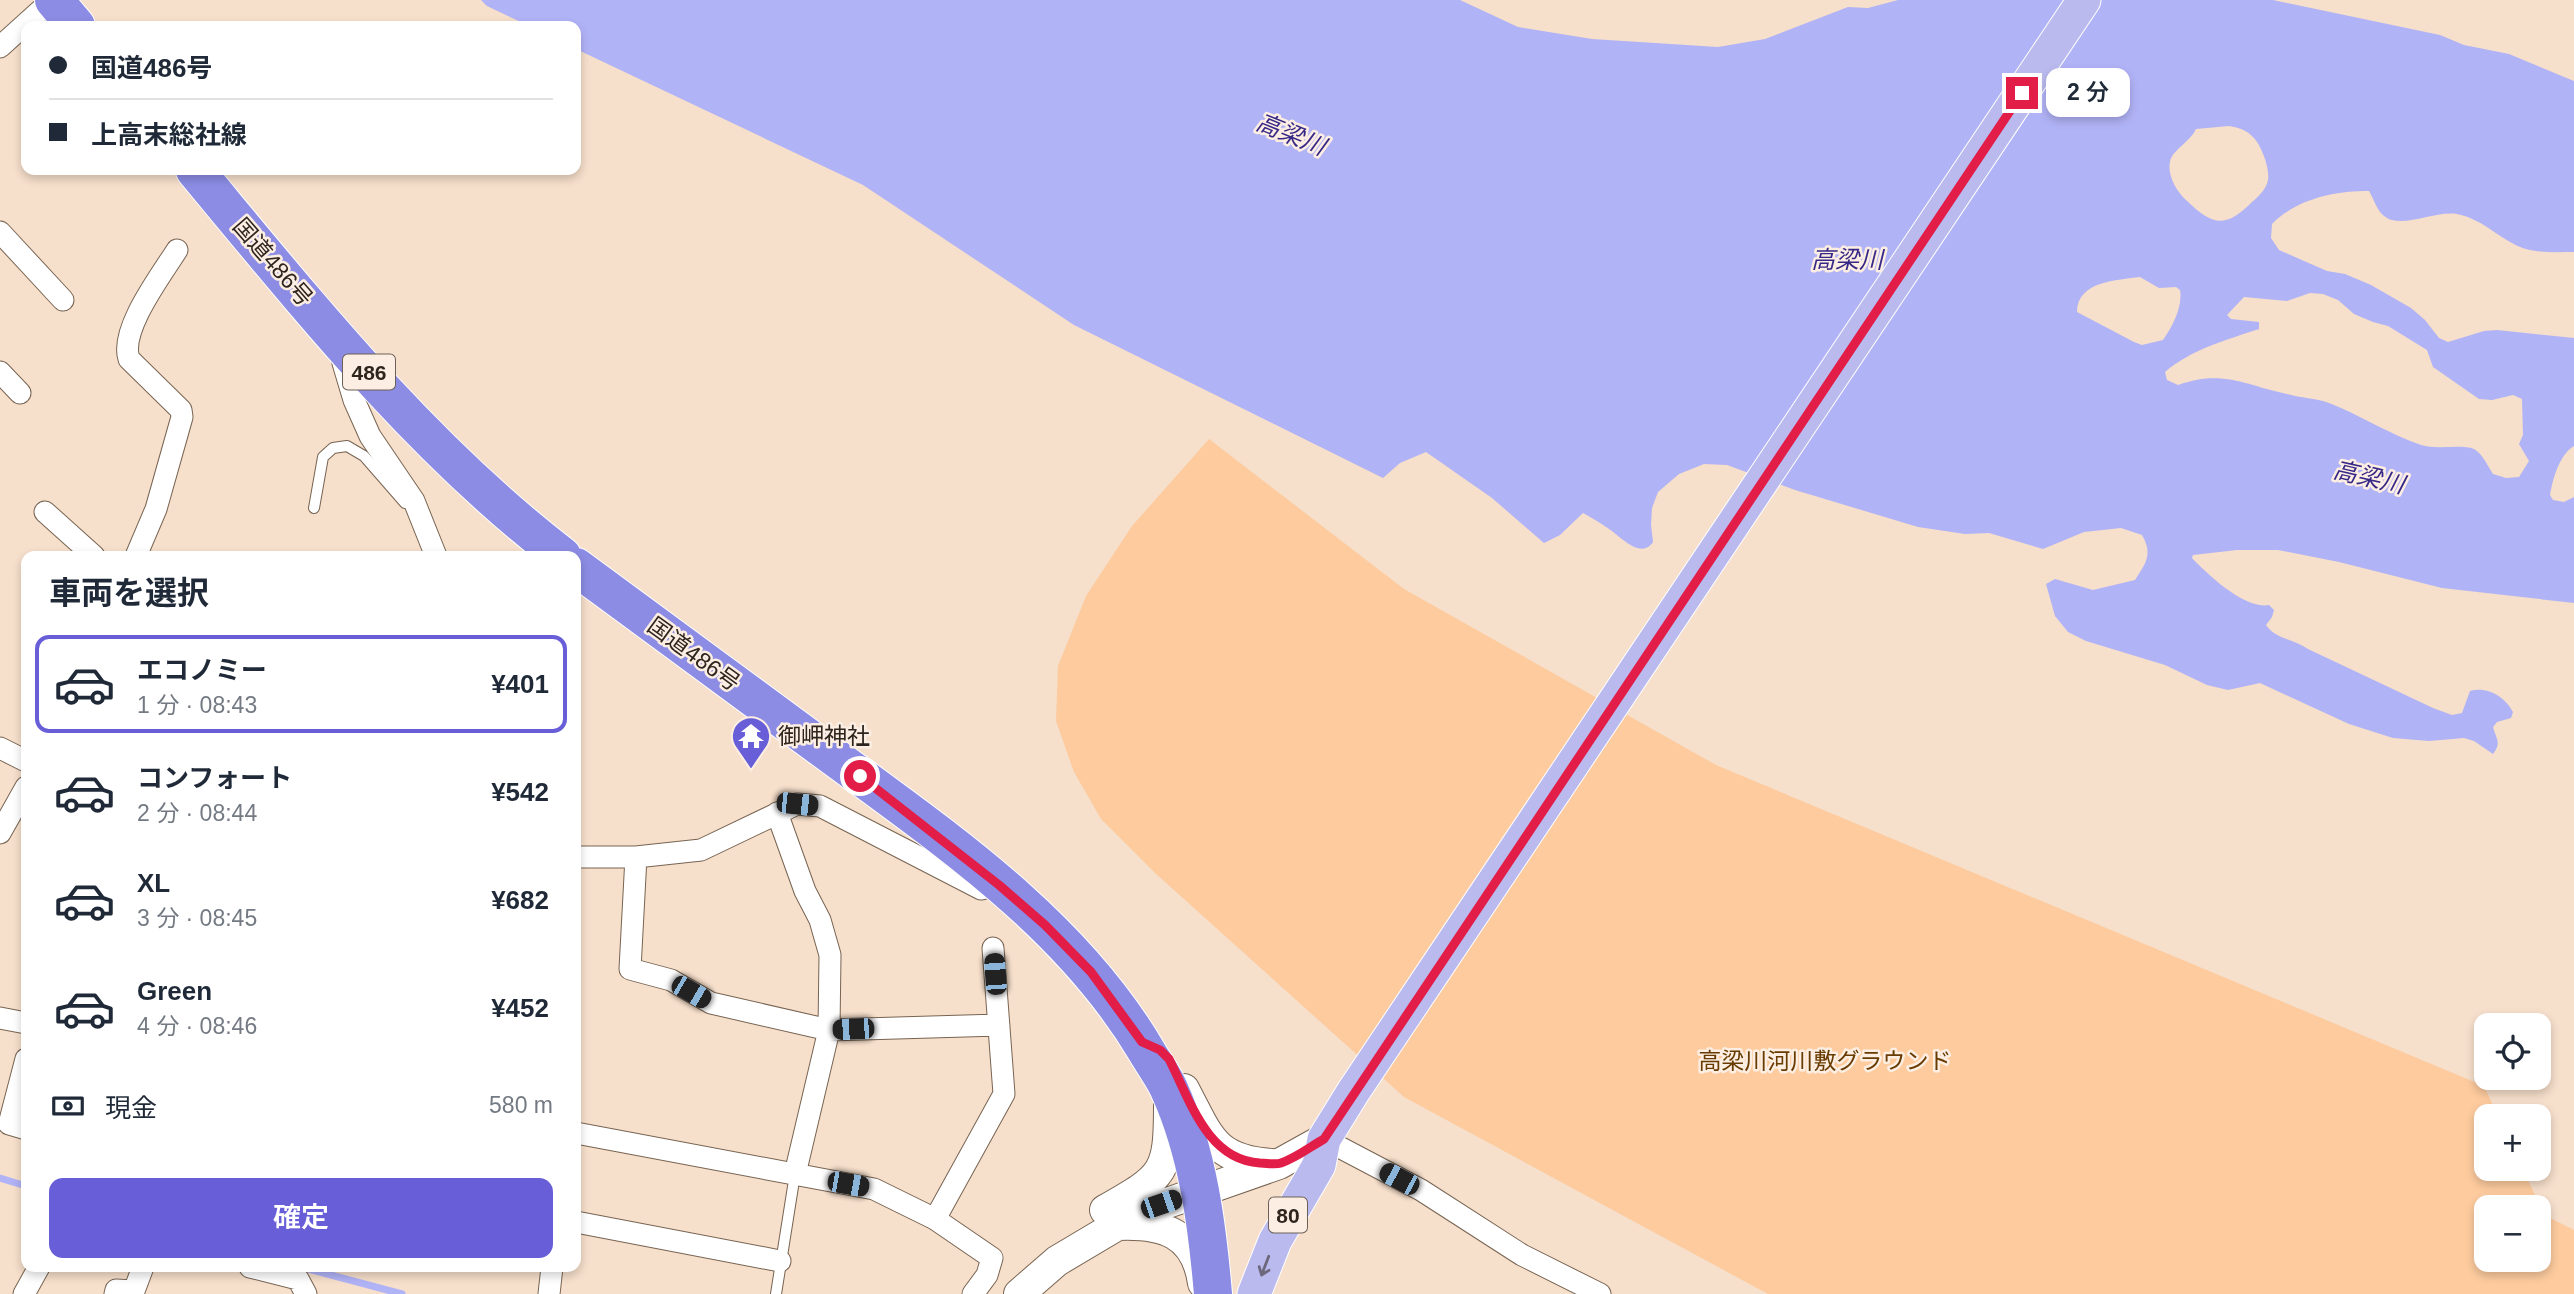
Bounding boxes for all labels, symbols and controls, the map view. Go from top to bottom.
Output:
text: 国道486号 [91,53,212,83]
callout: 2 分 [2046,68,2130,118]
route end [2006,77,2038,109]
text: 2 分 [2067,79,2109,105]
water label: 高梁川 [1253,108,1332,161]
text: 上高末総社線 [91,120,247,150]
street label: 国道486号 [228,213,318,311]
water label: 高梁川 [1811,246,1886,273]
road number: 486 [343,354,395,390]
water label: 高梁川 [2331,456,2410,499]
text: 車両を選択 [49,575,209,611]
street label: 国道486号 [643,612,745,696]
icon: car [53,653,116,716]
text: エコノミー [137,655,267,685]
text: ¥401 [491,669,549,699]
text: 1 分 · 08:43 [137,692,257,718]
temple icon: 御岬神社 [730,715,772,770]
place label: 御岬神社 [778,723,870,749]
route start [844,760,876,792]
icon: car [53,761,116,824]
text: コンフォート [137,763,292,793]
text: ¥542 [491,777,549,807]
car [776,791,819,817]
text: 2 分 · 08:44 [137,800,257,826]
text: XL [137,868,170,898]
icon: car [53,869,116,932]
text: ¥682 [491,885,549,915]
text: 3 分 · 08:45 [137,905,257,931]
car [984,952,1007,996]
car [668,972,715,1012]
text: Green [137,976,212,1006]
icon: car [53,977,116,1040]
text: ¥452 [491,993,549,1023]
text: 4 分 · 08:46 [137,1013,257,1039]
map controls [2474,1013,2551,1272]
button: locate [2474,1013,2551,1090]
car [832,1018,875,1040]
park label: 高梁川河川敷グラウンド [1699,1048,1952,1074]
icon: cash [49,1087,87,1125]
text: 580 m [489,1092,553,1118]
text: 現金 [105,1093,157,1123]
button: + [2474,1104,2551,1181]
car [1376,1160,1423,1198]
car [826,1170,871,1198]
button: 確定 [49,1178,553,1258]
car [1138,1187,1185,1221]
button: − [2474,1195,2551,1272]
road number: 80 [1269,1198,1307,1232]
one-way arrow [1257,1255,1270,1276]

